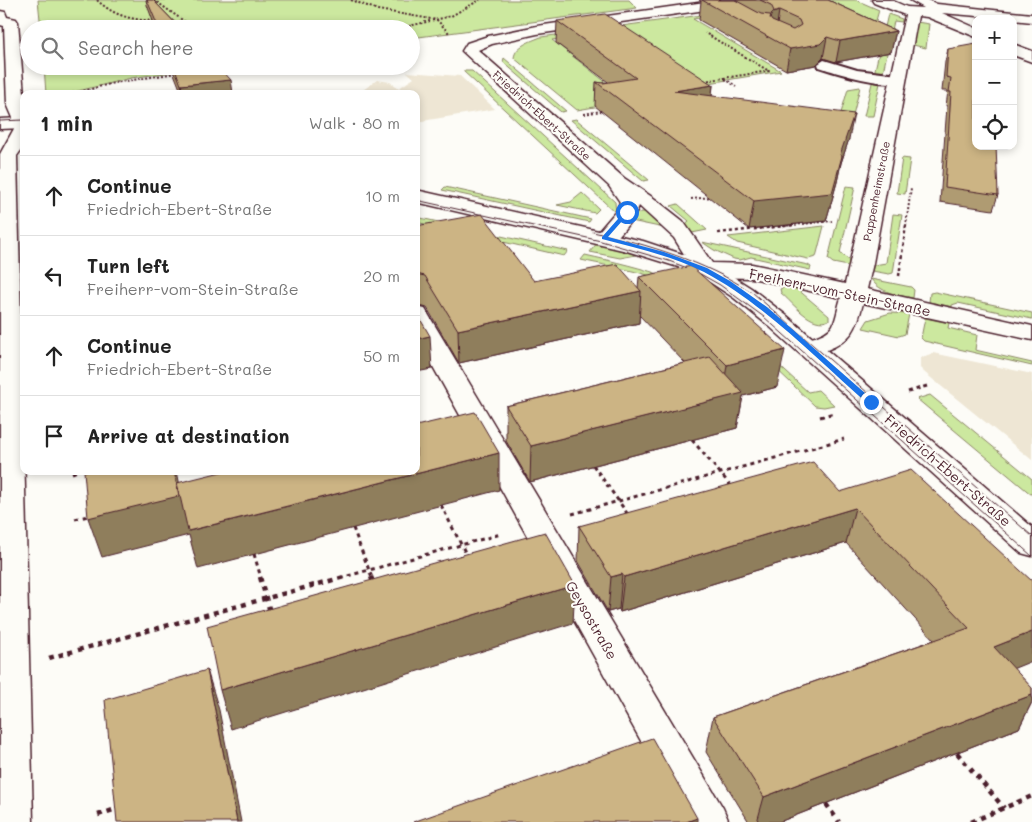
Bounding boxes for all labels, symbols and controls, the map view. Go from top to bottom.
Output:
map controls [972,15,1017,150]
button: + [972,15,1017,60]
search box [20,20,420,75]
icon: search [38,34,66,62]
text: Search here [78,35,194,60]
button: − [972,60,1017,105]
street label: Friedrich-Ebert-Straße [490,67,594,163]
button: locate [972,105,1017,150]
text: 1 min [40,109,93,136]
text: Walk · 80 m [309,112,400,133]
street label: Pappenheimstraße [859,140,893,242]
text: Continue [87,173,172,198]
icon: ahead [40,182,68,210]
text: 10 m [365,185,400,206]
text: Friedrich-Ebert-Straße [87,198,272,219]
route start [616,201,639,224]
text: Turn left [87,253,170,278]
icon: left [40,262,68,290]
street label: Freiherr-vom-Stein-Straße [748,263,932,321]
text: 20 m [363,265,400,286]
text: Freiherr-vom-Stein-Straße [87,278,299,299]
text: Continue [87,333,172,358]
icon: ahead [40,342,68,370]
text: 50 m [363,345,400,366]
text: Friedrich-Ebert-Straße [87,358,272,379]
route end [860,391,883,414]
street label: Friedrich-Ebert-Straße [881,410,1015,530]
icon: arrive [40,422,68,450]
text: Arrive at destination [87,423,290,448]
street label: Geysostraße [562,577,622,663]

